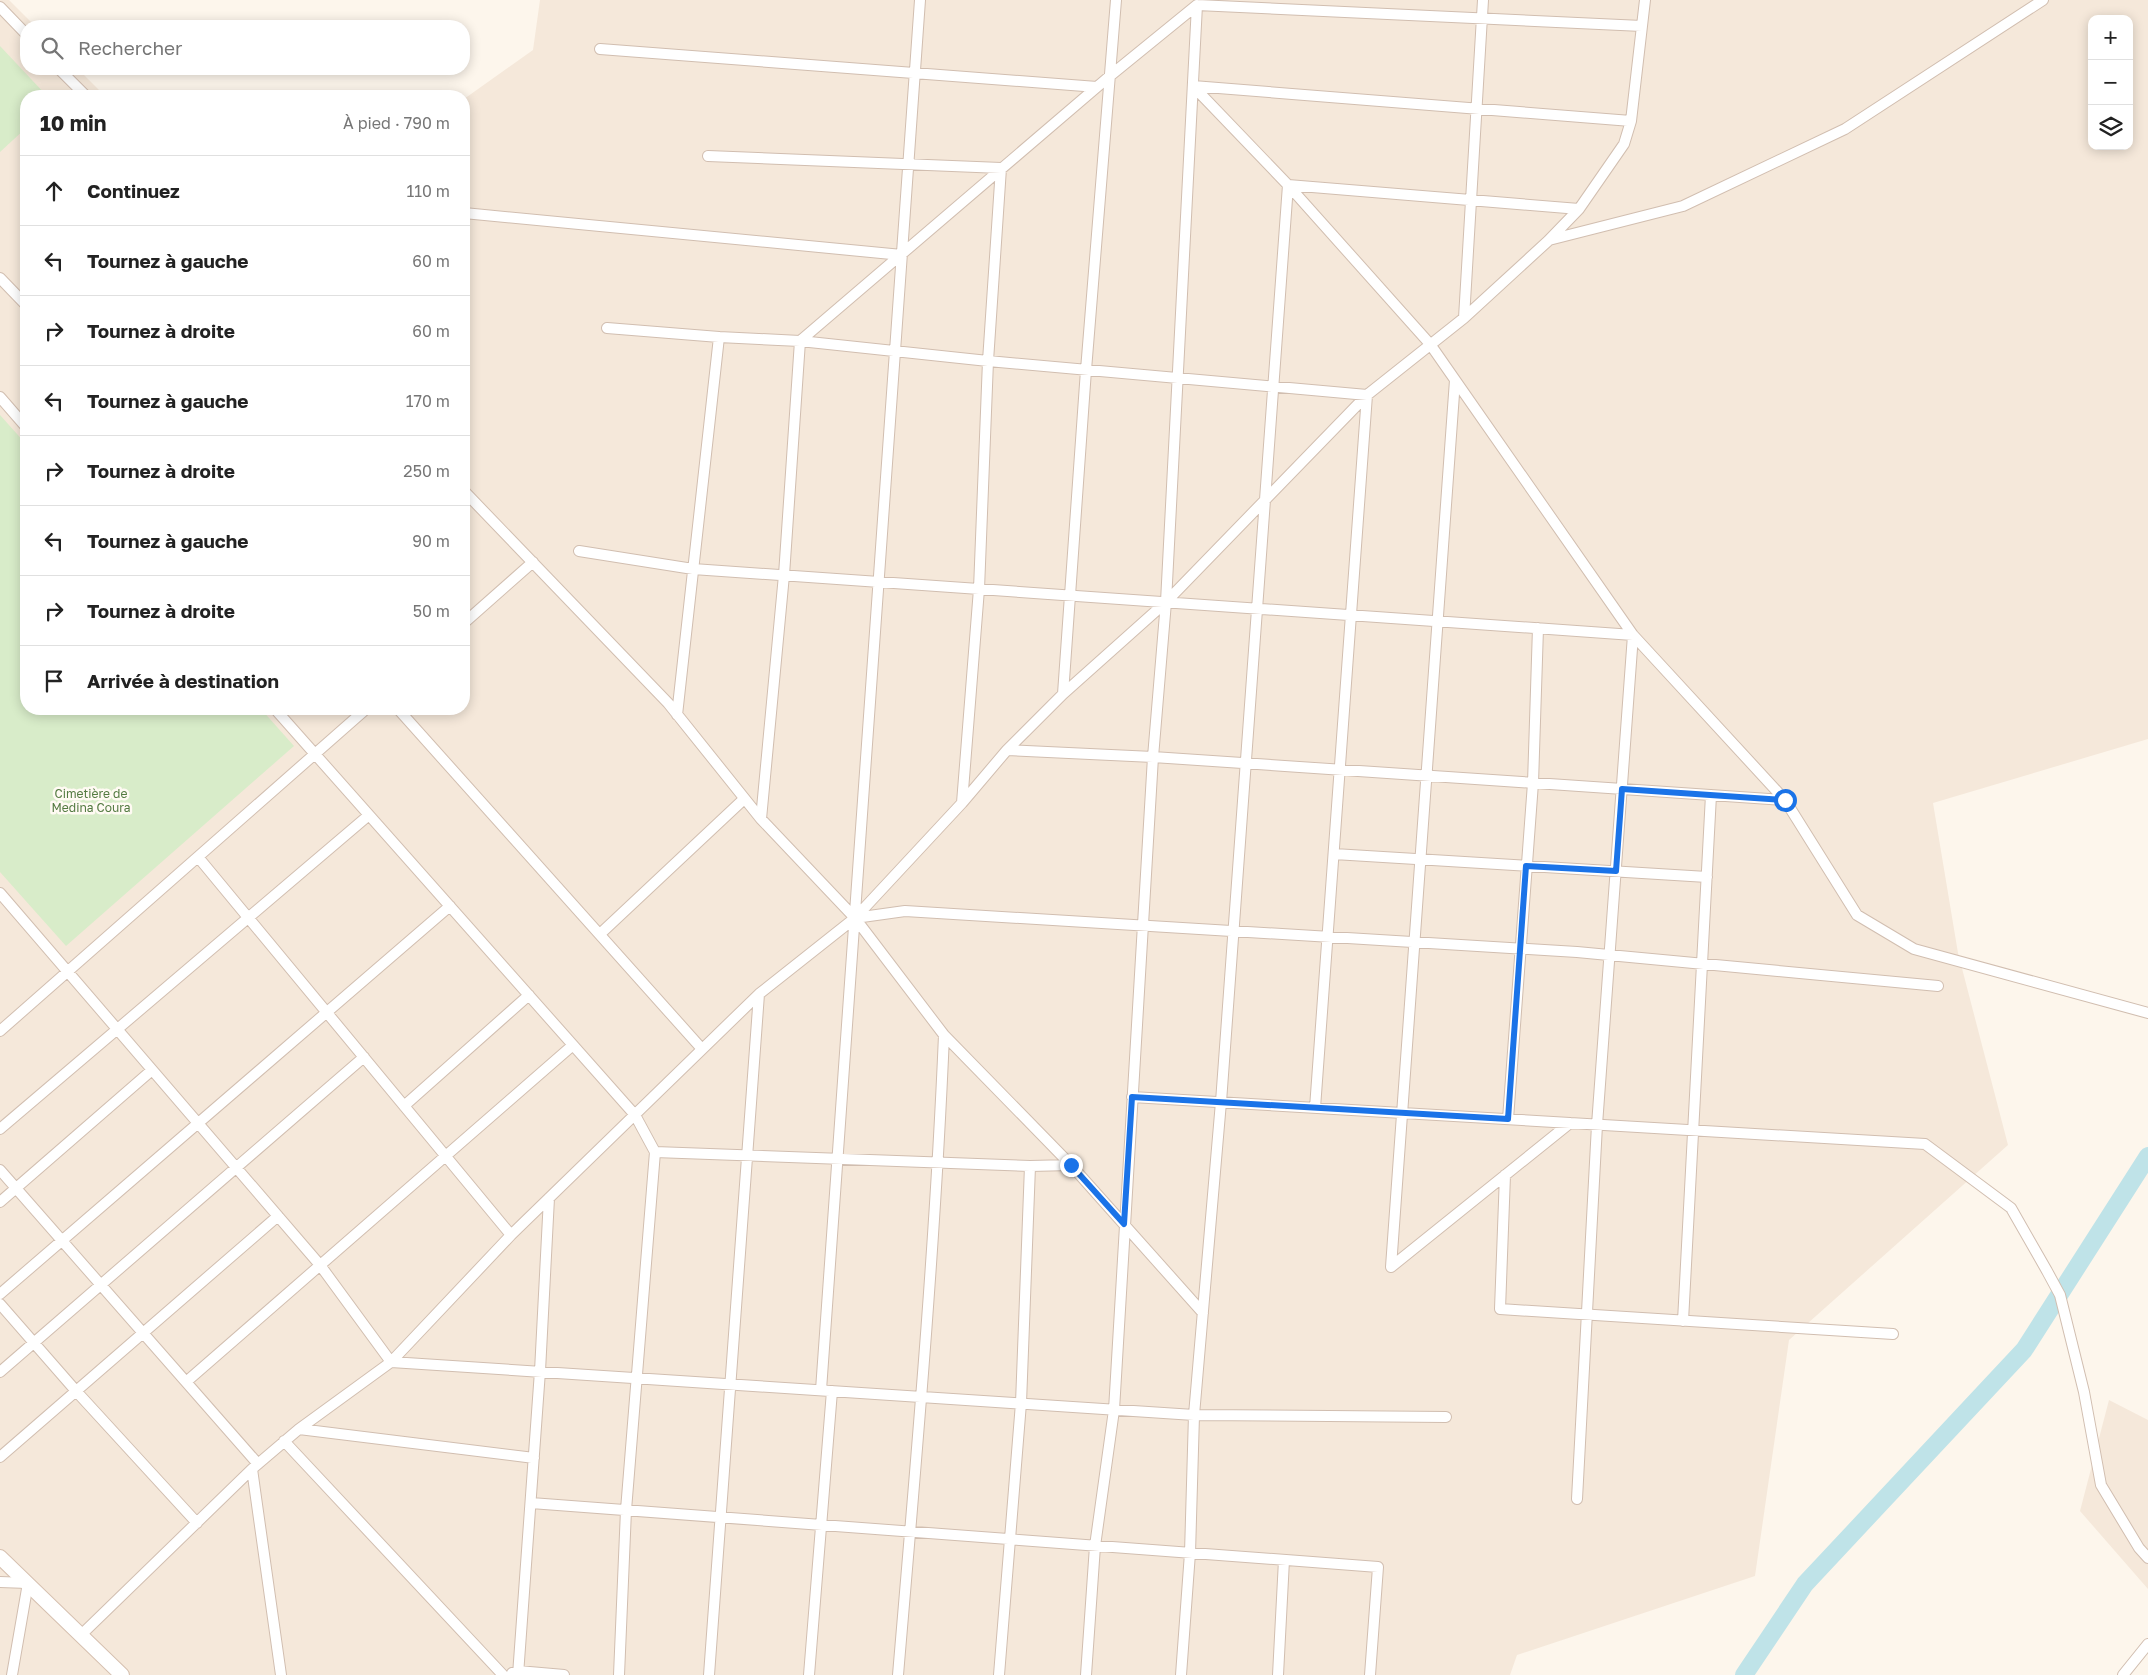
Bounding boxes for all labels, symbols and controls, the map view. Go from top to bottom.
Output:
map controls [2088,15,2133,150]
button: + [2088,15,2133,60]
search box [20,20,470,75]
icon: search [38,34,66,62]
text: Rechercher [78,36,183,59]
button: − [2088,60,2133,105]
button: layers [2088,105,2133,150]
text: 10 min [40,110,107,136]
text: À pied · 790 m [343,113,450,133]
icon: ahead [40,177,68,205]
text: Continuez [87,179,180,202]
text: 110 m [406,181,450,201]
icon: left [40,247,68,275]
text: Tournez à gauche [87,249,248,272]
text: 60 m [412,251,450,271]
icon: right [40,317,68,345]
text: Tournez à droite [87,319,235,342]
text: 60 m [412,321,450,341]
icon: left [40,387,68,415]
text: Tournez à gauche [87,389,248,412]
text: 170 m [406,391,450,411]
icon: right [40,457,68,485]
text: Tournez à droite [87,459,235,482]
text: 250 m [403,461,450,481]
icon: left [40,527,68,555]
text: Tournez à gauche [87,529,248,552]
text: 90 m [412,531,450,551]
icon: right [40,597,68,625]
text: Tournez à droite [87,599,235,622]
text: 50 m [413,601,450,621]
icon: arrive [40,667,68,695]
text: Arrivée à destination [87,669,279,692]
park label: Cimetière de Medina Coura [52,786,131,815]
route start [1774,789,1797,812]
route end [1060,1154,1083,1177]

